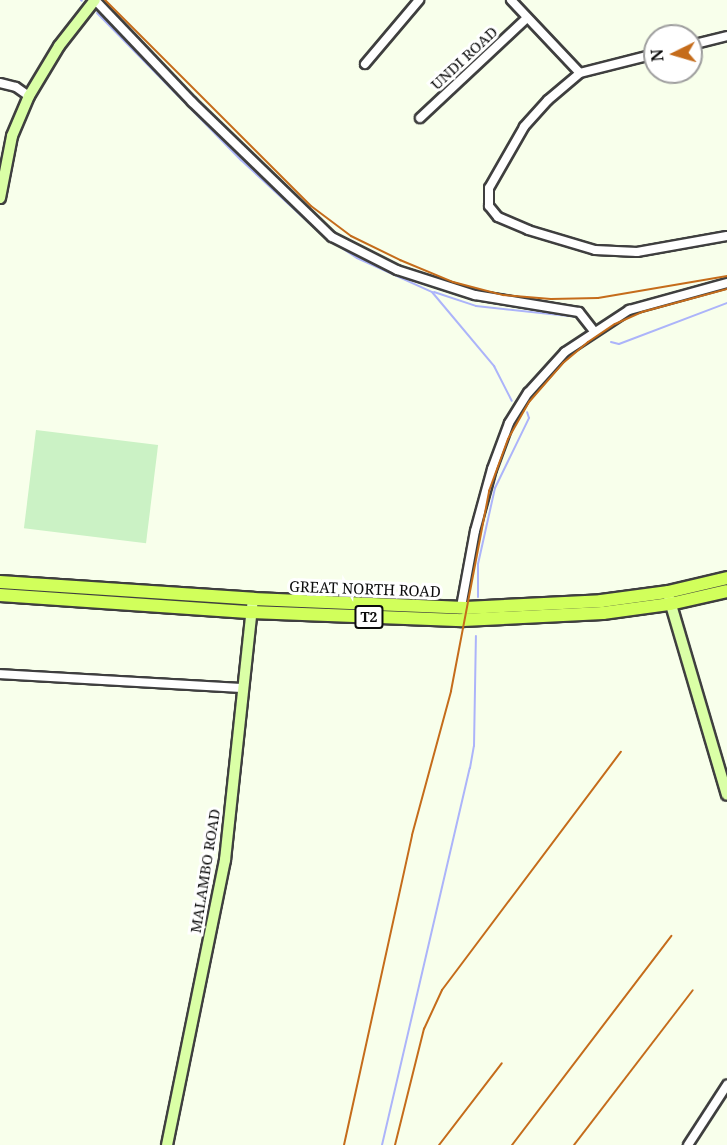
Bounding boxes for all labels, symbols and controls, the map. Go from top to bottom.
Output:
street label: UNDI ROAD [427,23,501,93]
north arrow [643,24,703,84]
text: N [646,48,669,63]
street label: GREAT NORTH ROAD [289,577,441,601]
road number: T2 [354,606,384,628]
street label: MALAMBO ROAD [186,808,224,934]

